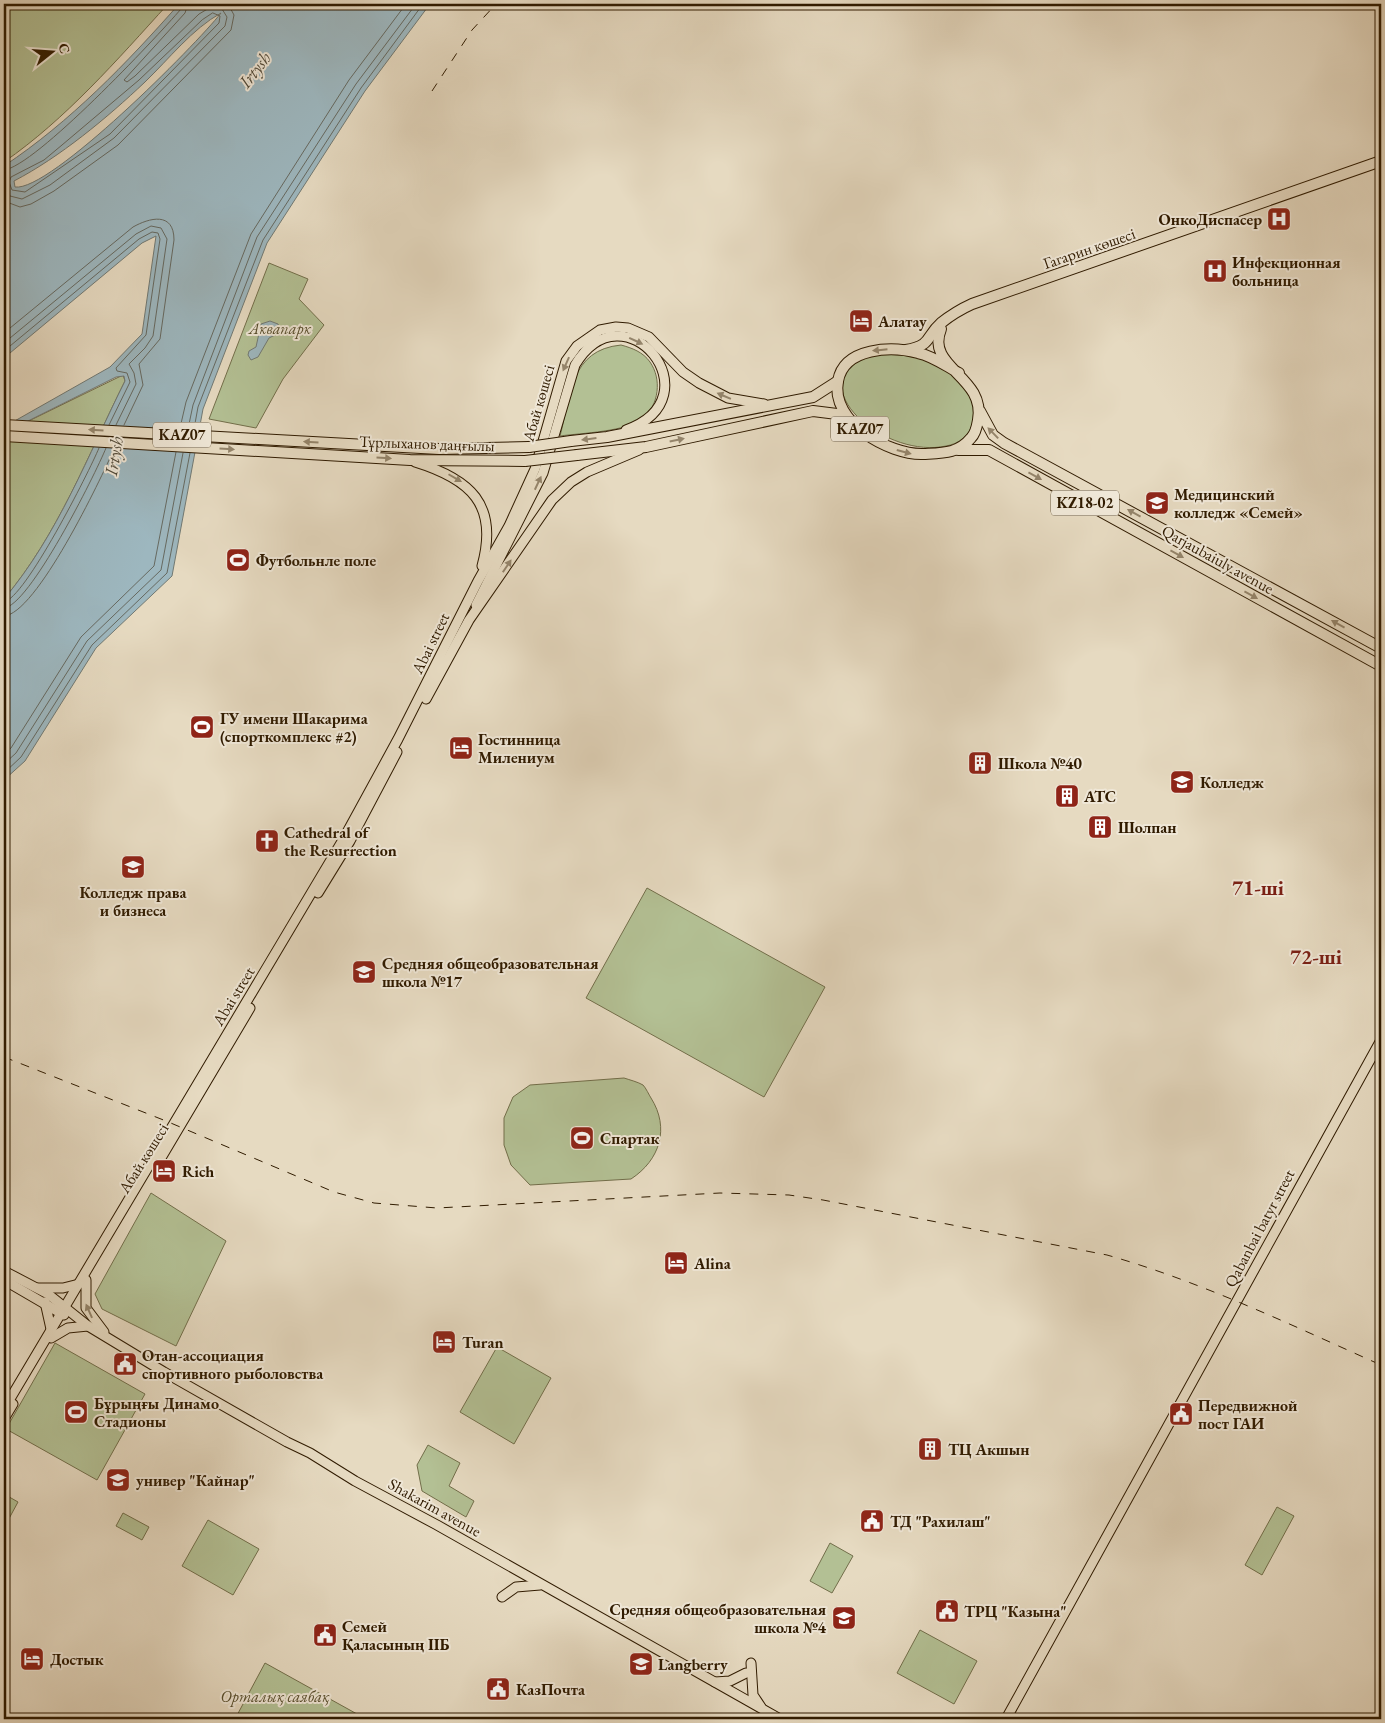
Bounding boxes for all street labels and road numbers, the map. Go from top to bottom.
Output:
street label: Гагарин көшесі [1040,223,1138,274]
street label: Абай көшесі [517,362,559,445]
road number: KAZ07 [831,416,889,442]
road number: KAZ07 [153,422,211,448]
street label: Тұрлыханов даңғылы [359,431,495,456]
road number: KZ18-02 [1051,490,1119,516]
street label: Qarjaubaiuly avenue [1158,520,1278,599]
street label: Abai street [406,609,454,678]
street label: Abai street [207,963,259,1031]
street label: Абай көшесі [113,1119,173,1198]
street label: Qabanbai batyr street [1220,1166,1299,1291]
street label: Shakarim avenue [385,1473,485,1542]

